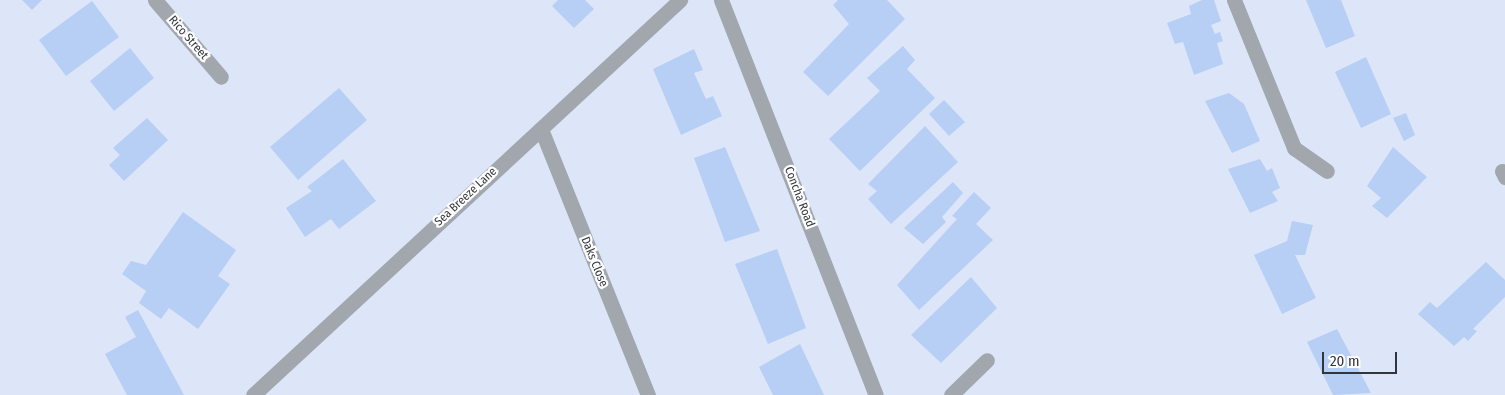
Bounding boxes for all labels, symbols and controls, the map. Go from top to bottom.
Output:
street label: Rico Street [165,13,211,63]
street label: Sea Breeze Lane [432,165,500,229]
street label: Concha Road [781,165,817,229]
street label: Daks Close [577,235,611,289]
scale bar [1325,342,1400,374]
text: 20 m [1330,352,1360,370]

